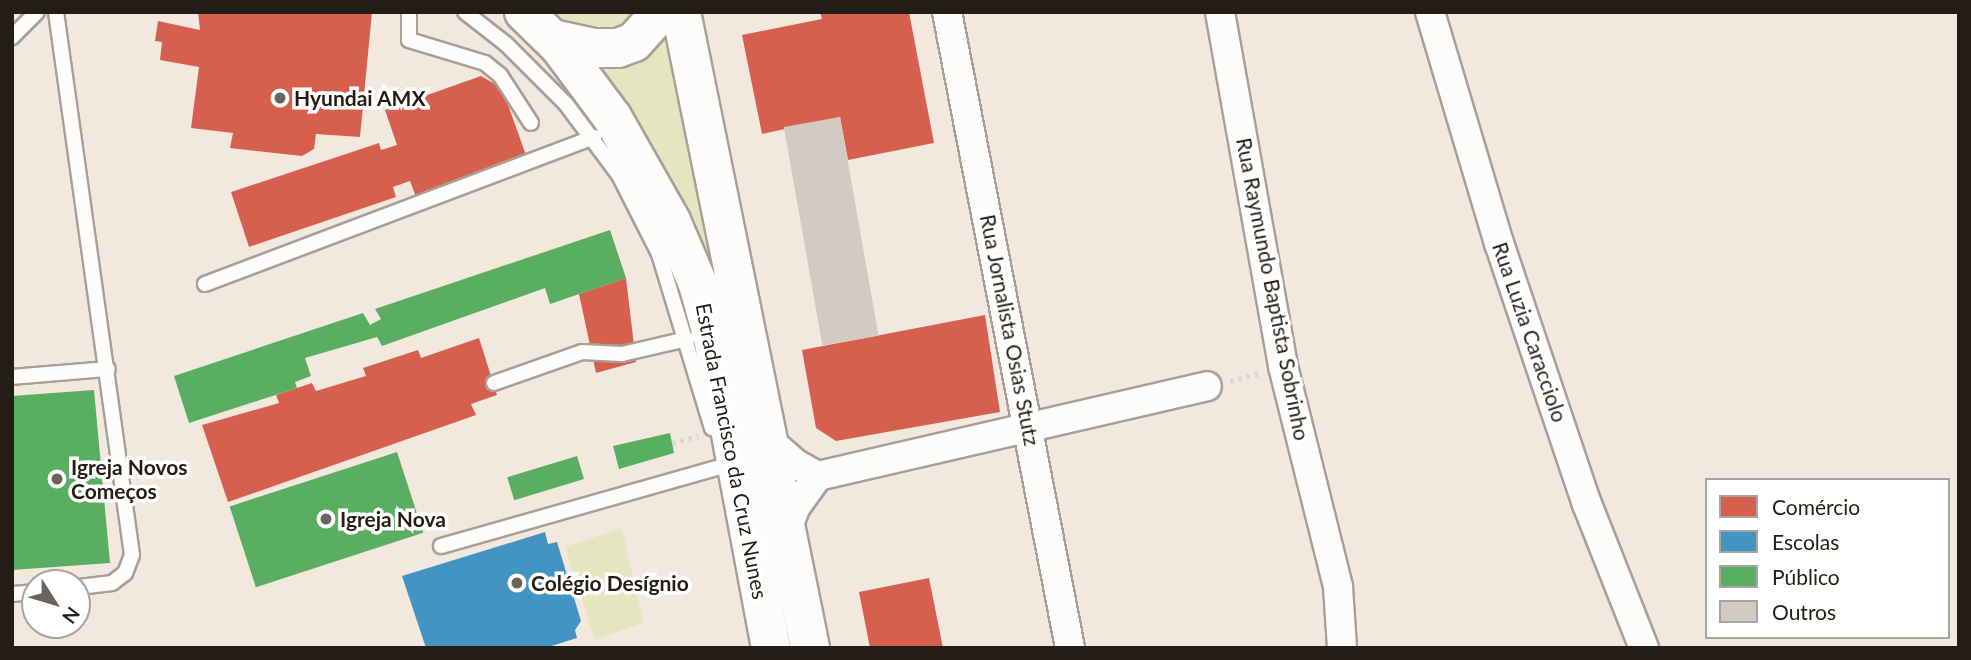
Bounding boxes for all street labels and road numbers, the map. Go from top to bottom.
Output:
street label: Rua Raymundo Baptista Sobrinho [1231,135,1315,443]
street label: Rua Jornalista Osias Stutz [975,212,1045,448]
street label: Rua Luzia Caracciolo [1487,239,1573,425]
street label: Estrada Francisco da Cruz Nunes [691,301,773,601]

